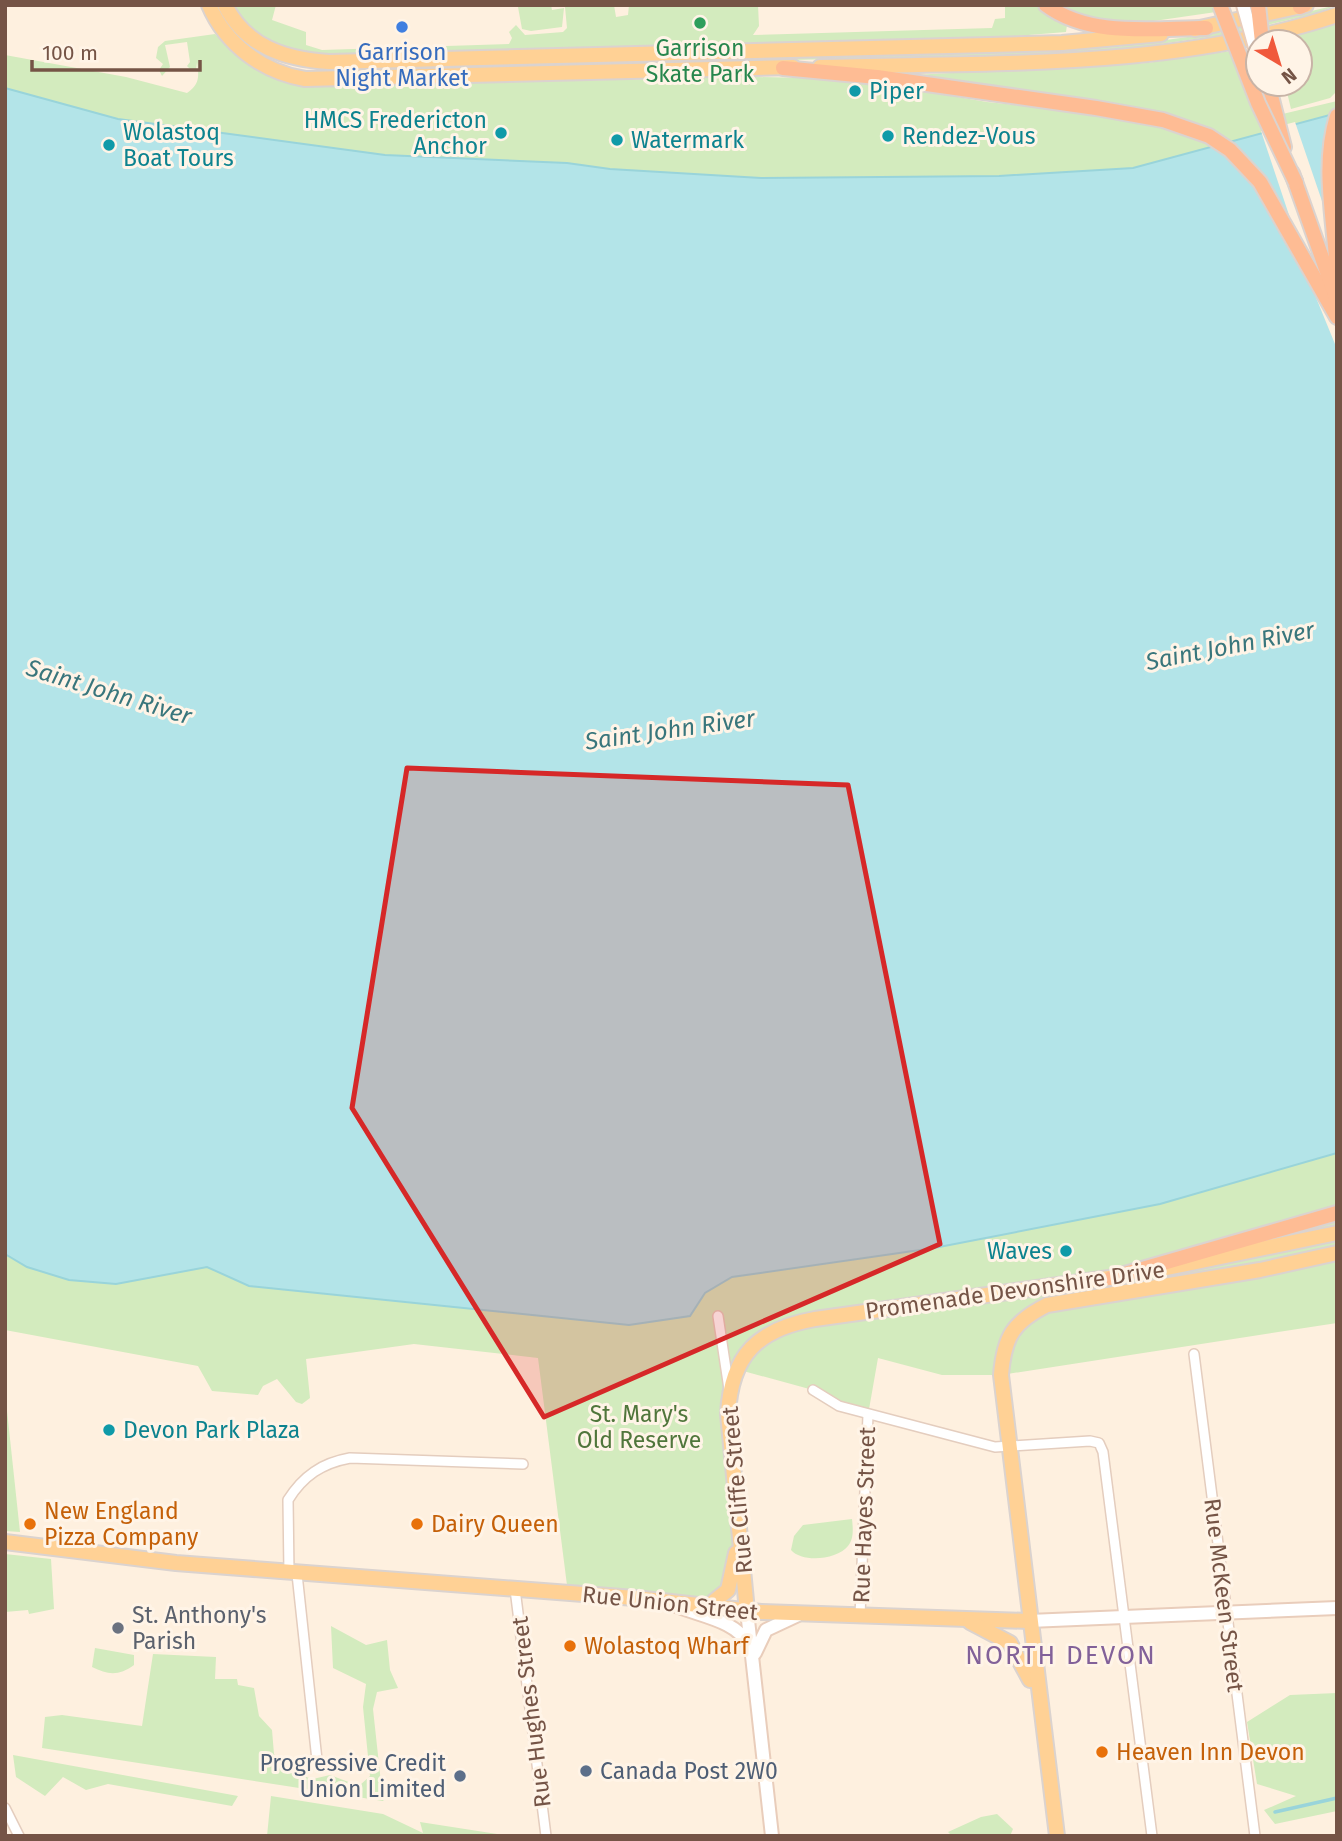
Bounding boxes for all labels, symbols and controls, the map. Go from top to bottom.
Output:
marker: Garrison Skate Park [692,15,708,31]
marker: Garrison Night Market [394,19,410,35]
scale bar [32,28,200,72]
north arrow [1244,28,1314,98]
place label: Garrison Skate Park [646,34,754,88]
place label: Garrison Night Market [335,38,470,92]
text: 100 m [42,40,98,66]
text: N [1277,63,1301,89]
place label: Piper [869,77,924,105]
marker: Piper [847,83,863,99]
place label: HMCS Fredericton Anchor [304,106,487,160]
place label: Wolastoq Boat Tours [123,118,234,172]
place label: Rendez-Vous [902,122,1035,150]
marker: HMCS Fredericton Anchor [493,125,509,141]
place label: Watermark [631,126,744,154]
marker: Rendez-Vous [880,128,896,144]
marker: Watermark [609,132,625,148]
marker: Wolastoq Boat Tours [101,137,117,153]
water label: Saint John River [1142,616,1318,676]
water label: Saint John River [22,653,196,731]
water label: Saint John River [582,704,758,756]
place label: Waves [987,1237,1052,1265]
marker: Waves [1058,1243,1074,1259]
street label: Promenade Devonshire Drive [864,1255,1166,1325]
park label: St. Mary's Old Reserve [577,1400,701,1454]
street label: Rue Cliffe Street [716,1404,758,1575]
place label: Devon Park Plaza [123,1416,300,1444]
marker: Devon Park Plaza [101,1422,117,1438]
street label: Rue Hayes Street [847,1426,881,1604]
street label: Rue McKeen Street [1198,1496,1250,1694]
place label: New England Pizza Company [44,1497,199,1551]
place label: Dairy Queen [431,1510,559,1538]
marker: New England Pizza Company [22,1516,38,1532]
marker: Dairy Queen [409,1516,425,1532]
street label: Rue Union Street [581,1580,760,1626]
place label: St. Anthony's Parish [132,1601,267,1655]
street label: Rue Hughes Street [505,1614,557,1809]
marker: St. Anthony's Parish [110,1620,126,1636]
place label: Wolastoq Wharf [584,1632,751,1660]
marker: Wolastoq Wharf [562,1638,578,1654]
district label: NORTH DEVON [965,1640,1157,1671]
place label: Heaven Inn Devon [1116,1738,1305,1766]
marker: Heaven Inn Devon [1094,1744,1110,1760]
place label: Progressive Credit Union Limited [259,1749,447,1803]
place label: Canada Post 2W0 [600,1757,778,1785]
marker: Canada Post 2W0 [578,1763,594,1779]
marker: Progressive Credit Union Limited [452,1768,468,1784]

